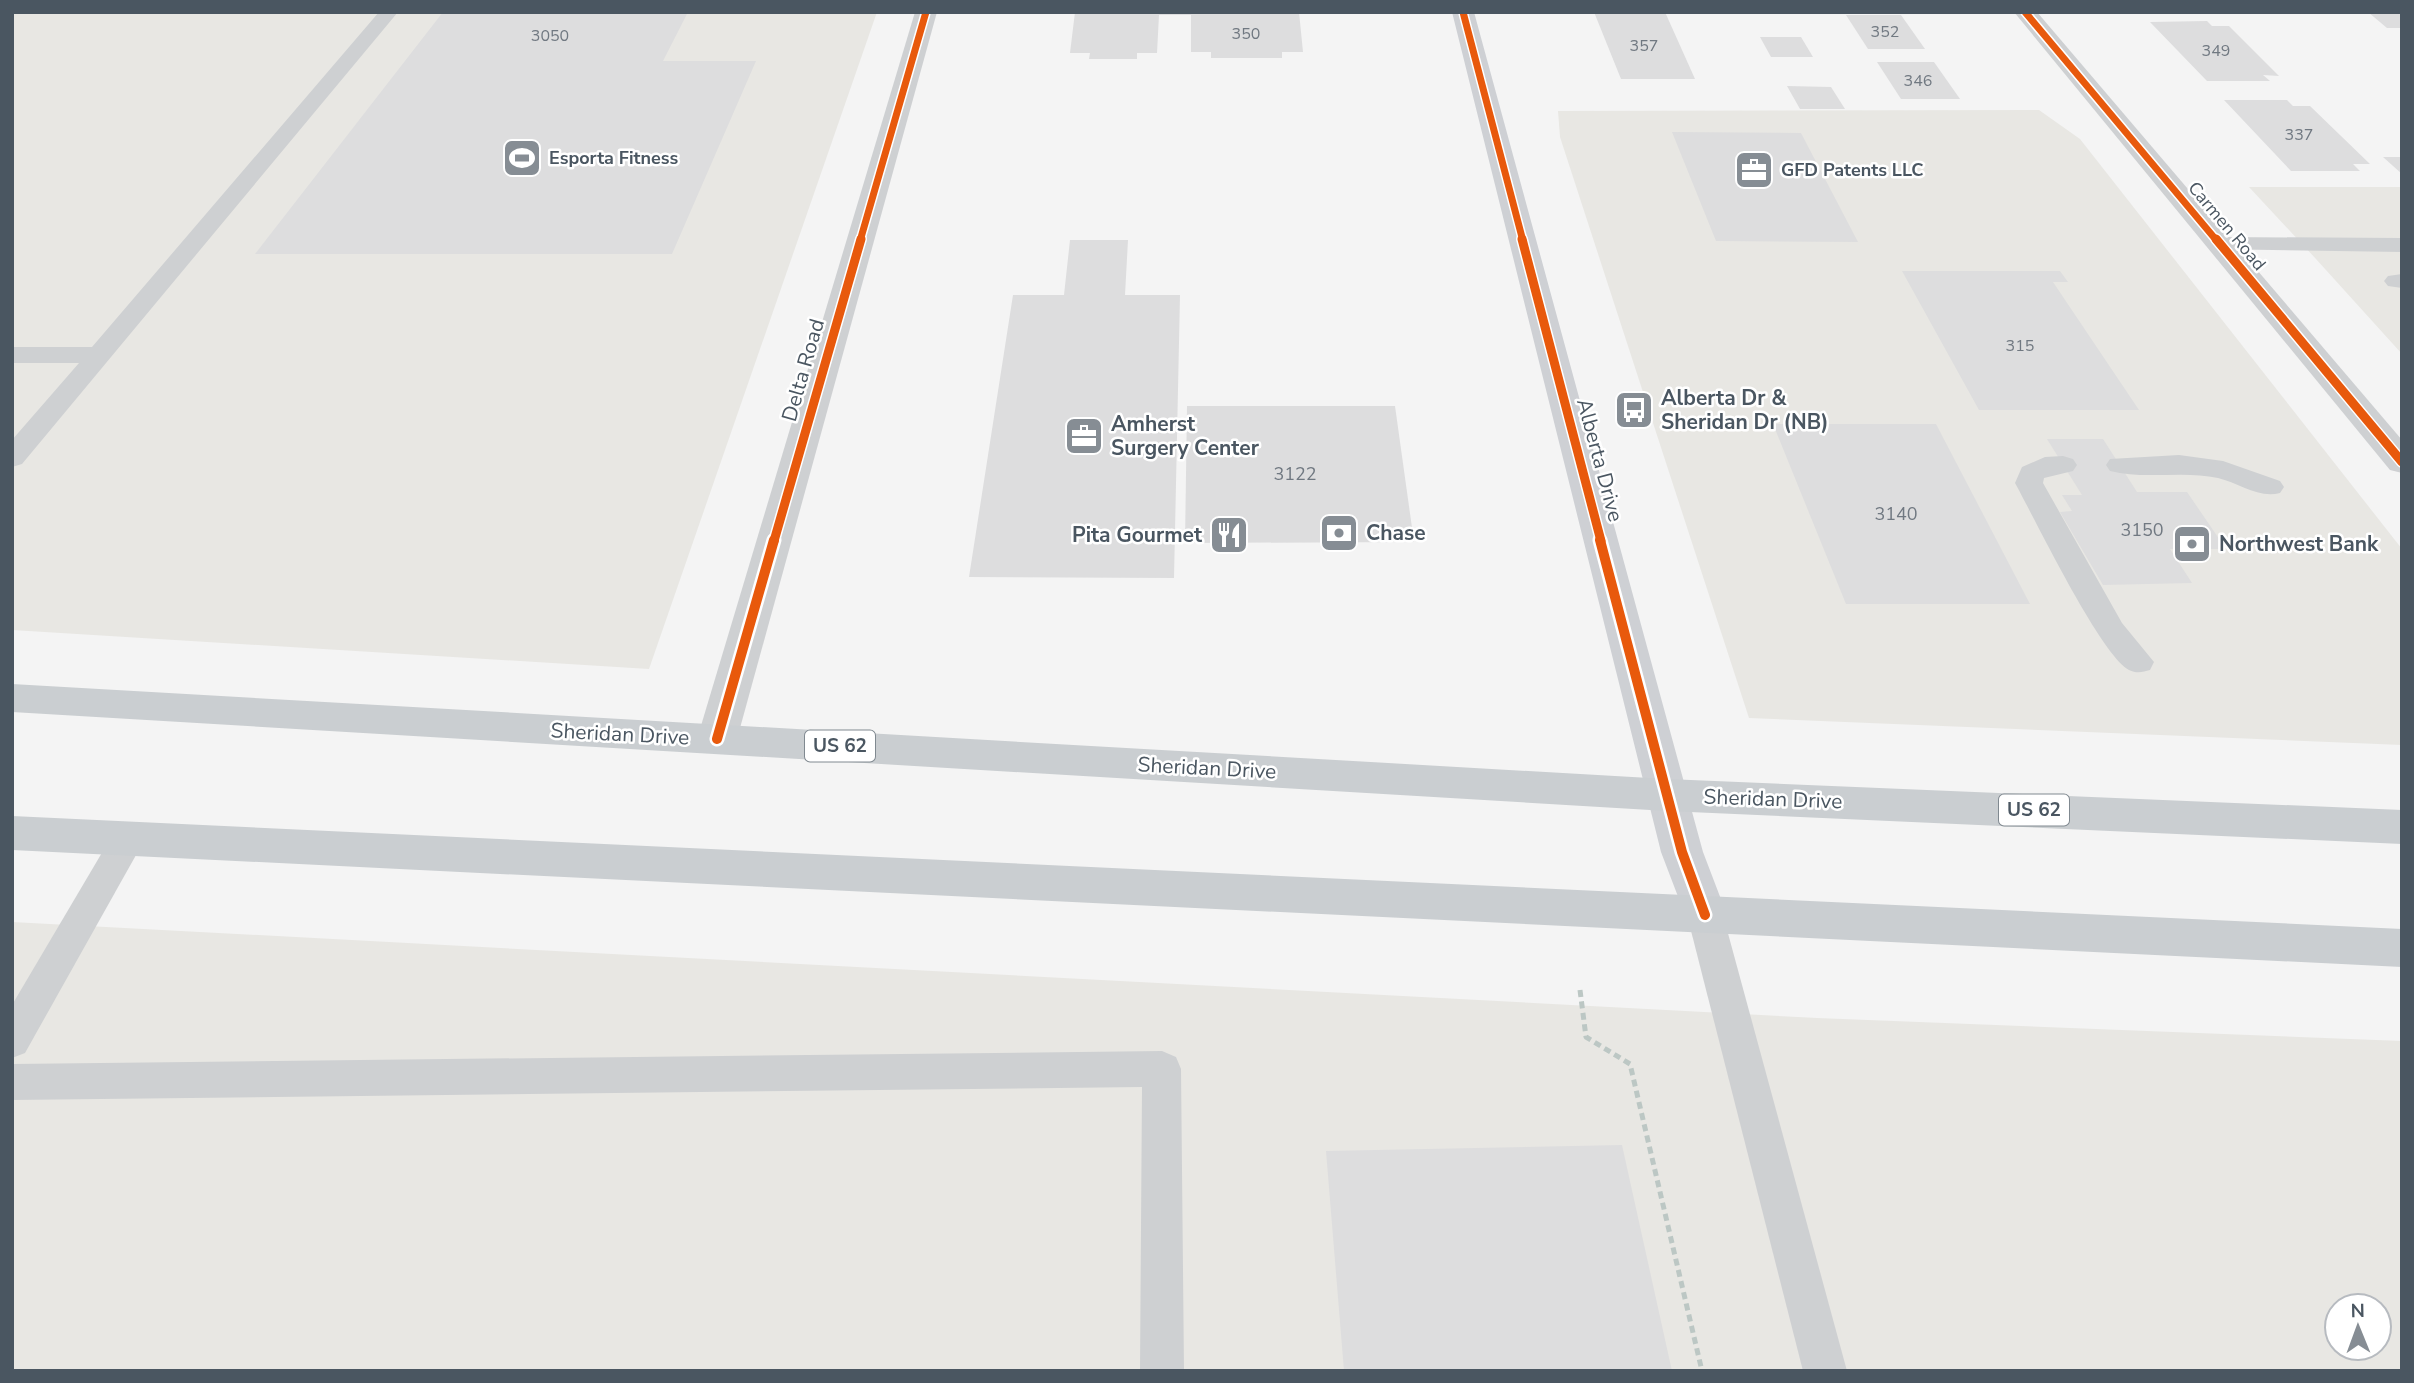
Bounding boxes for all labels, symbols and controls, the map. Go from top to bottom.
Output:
house number: 352 [1871,21,1899,43]
house number: 350 [1232,23,1260,45]
house number: 3050 [531,25,569,47]
house number: 357 [1630,35,1658,57]
house number: 349 [2202,40,2230,62]
house number: 346 [1904,70,1932,92]
house number: 337 [2285,124,2313,146]
sports icon: Esporta Fitness [501,137,543,179]
place label: Esporta Fitness [549,146,678,170]
office icon: GFD Patents LLC [1733,149,1775,191]
place label: GFD Patents LLC [1781,158,1924,182]
street label: Carmen Road [2183,176,2271,276]
street label: Delta Road [775,315,831,425]
house number: 315 [2006,335,2034,357]
place label: Alberta Dr & Sheridan Dr (NB) [1661,384,1829,436]
bus stop icon: Alberta Dr & Sheridan Dr (NB) [1613,389,1655,431]
street label: Alberta Drive [1570,395,1630,525]
place label: Amherst Surgery Center [1111,410,1260,462]
office icon: Amherst Surgery Center [1063,415,1105,457]
house number: 3122 [1273,462,1317,486]
house number: 3140 [1874,502,1918,526]
bank icon: Chase [1318,512,1360,554]
restaurant icon: Pita Gourmet [1208,514,1250,556]
house number: 3150 [2120,518,2164,542]
place label: Chase [1366,519,1426,547]
place label: Pita Gourmet [1072,521,1203,549]
bank icon: Northwest Bank [2171,523,2213,565]
place label: Northwest Bank [2219,530,2379,558]
street label: Sheridan Drive [550,716,690,752]
road number: US 62 [805,730,875,762]
street label: Sheridan Drive [1137,750,1277,786]
street label: Sheridan Drive [1703,783,1843,815]
road number: US 62 [1999,794,2069,825]
north arrow [2323,1292,2393,1362]
text: N [2350,1298,2365,1324]

